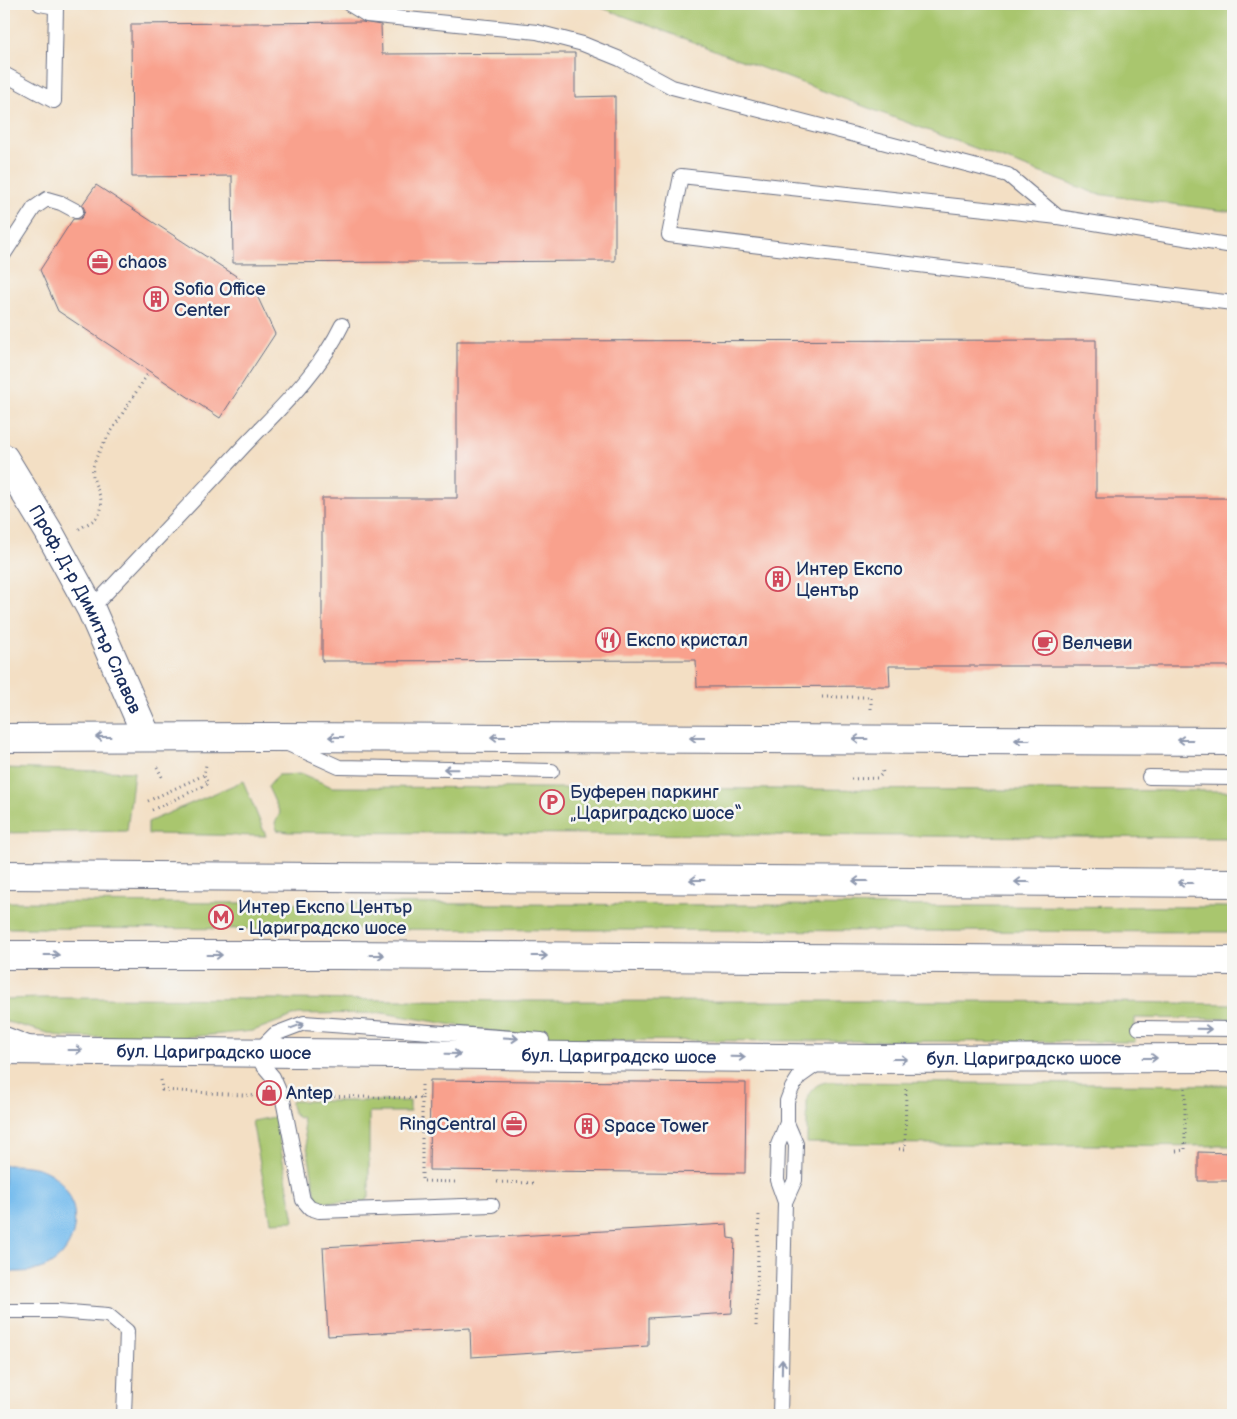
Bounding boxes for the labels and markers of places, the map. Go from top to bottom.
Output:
office icon: chaos [87,249,113,275]
place label: chaos [118,252,167,273]
place label: Sofia Office Center [174,279,266,321]
building icon: Sofia Office Center [143,286,169,312]
place label: Интер Експо Център [796,559,903,601]
building icon: Интер Експо Център [765,566,791,592]
restaurant icon: Експо кристал [595,627,621,653]
place label: Експо кристал [626,630,748,651]
cafe icon: Велчеви [1032,630,1058,656]
place label: Велчеви [1062,633,1132,654]
place label: Буферен паркинг „Цариградско шосе“ [570,782,742,824]
parking icon: Буферен паркинг „Цариградско шосе“ [539,789,565,815]
place label: Интер Експо Център - Цариградско шосе [238,897,412,939]
metro station icon: Интер Експо Център - Цариградско шосе [208,904,234,930]
shop icon: Antep [256,1080,282,1106]
place label: Antep [286,1083,333,1104]
office icon: RingCentral [501,1111,527,1137]
building icon: Space Tower [574,1113,600,1139]
place label: RingCentral [399,1114,496,1135]
place label: Space Tower [604,1116,709,1137]

